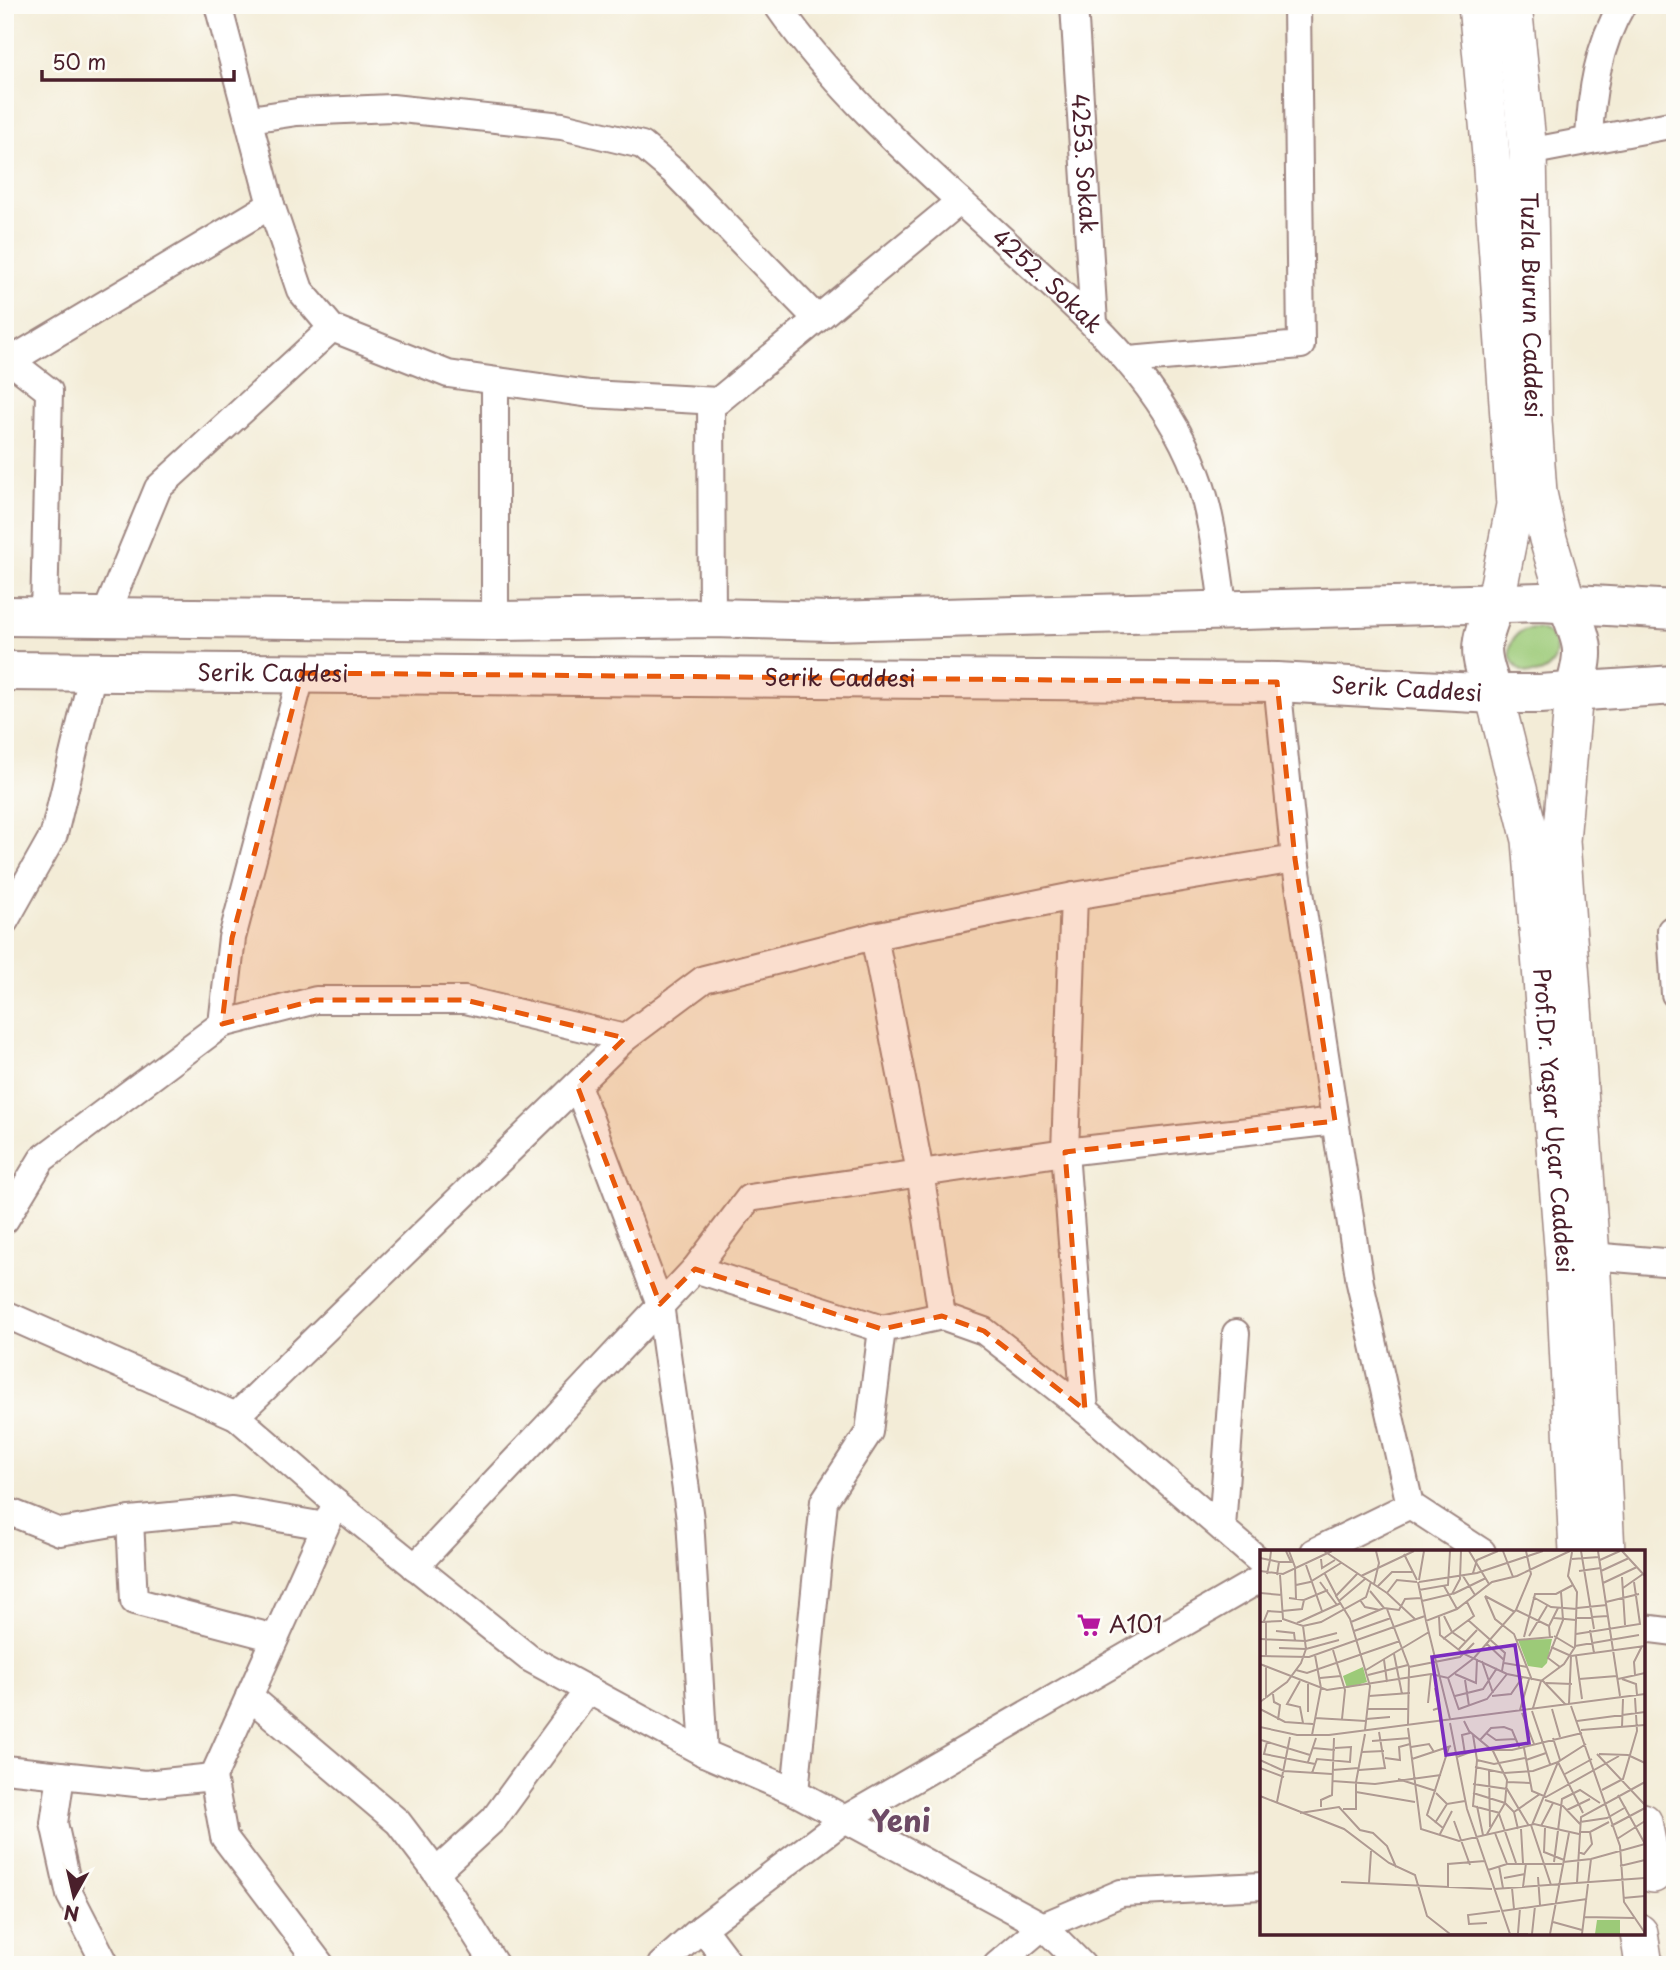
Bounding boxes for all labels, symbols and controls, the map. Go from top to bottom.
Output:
scale bar [42,38,234,82]
text: 50 m [52,45,106,77]
street label: 4253. Sokak [1064,93,1107,235]
street label: Tuzla Burun Caddesi [1513,192,1552,418]
street label: 4252. Sokak [985,219,1112,340]
street label: Serik Caddesi [197,654,349,690]
street label: Serik Caddesi [764,659,916,695]
street label: Serik Caddesi [1330,666,1483,709]
street label: Prof.Dr. Yaşar Uçar Caddesi [1525,967,1584,1274]
inset map [1260,1550,1645,1935]
place label: A101 [1109,1606,1162,1641]
supermarket icon: A101 [1075,1611,1103,1639]
district label: Yeni [871,1797,931,1842]
north arrow [38,1862,108,1932]
text: N [62,1899,81,1929]

